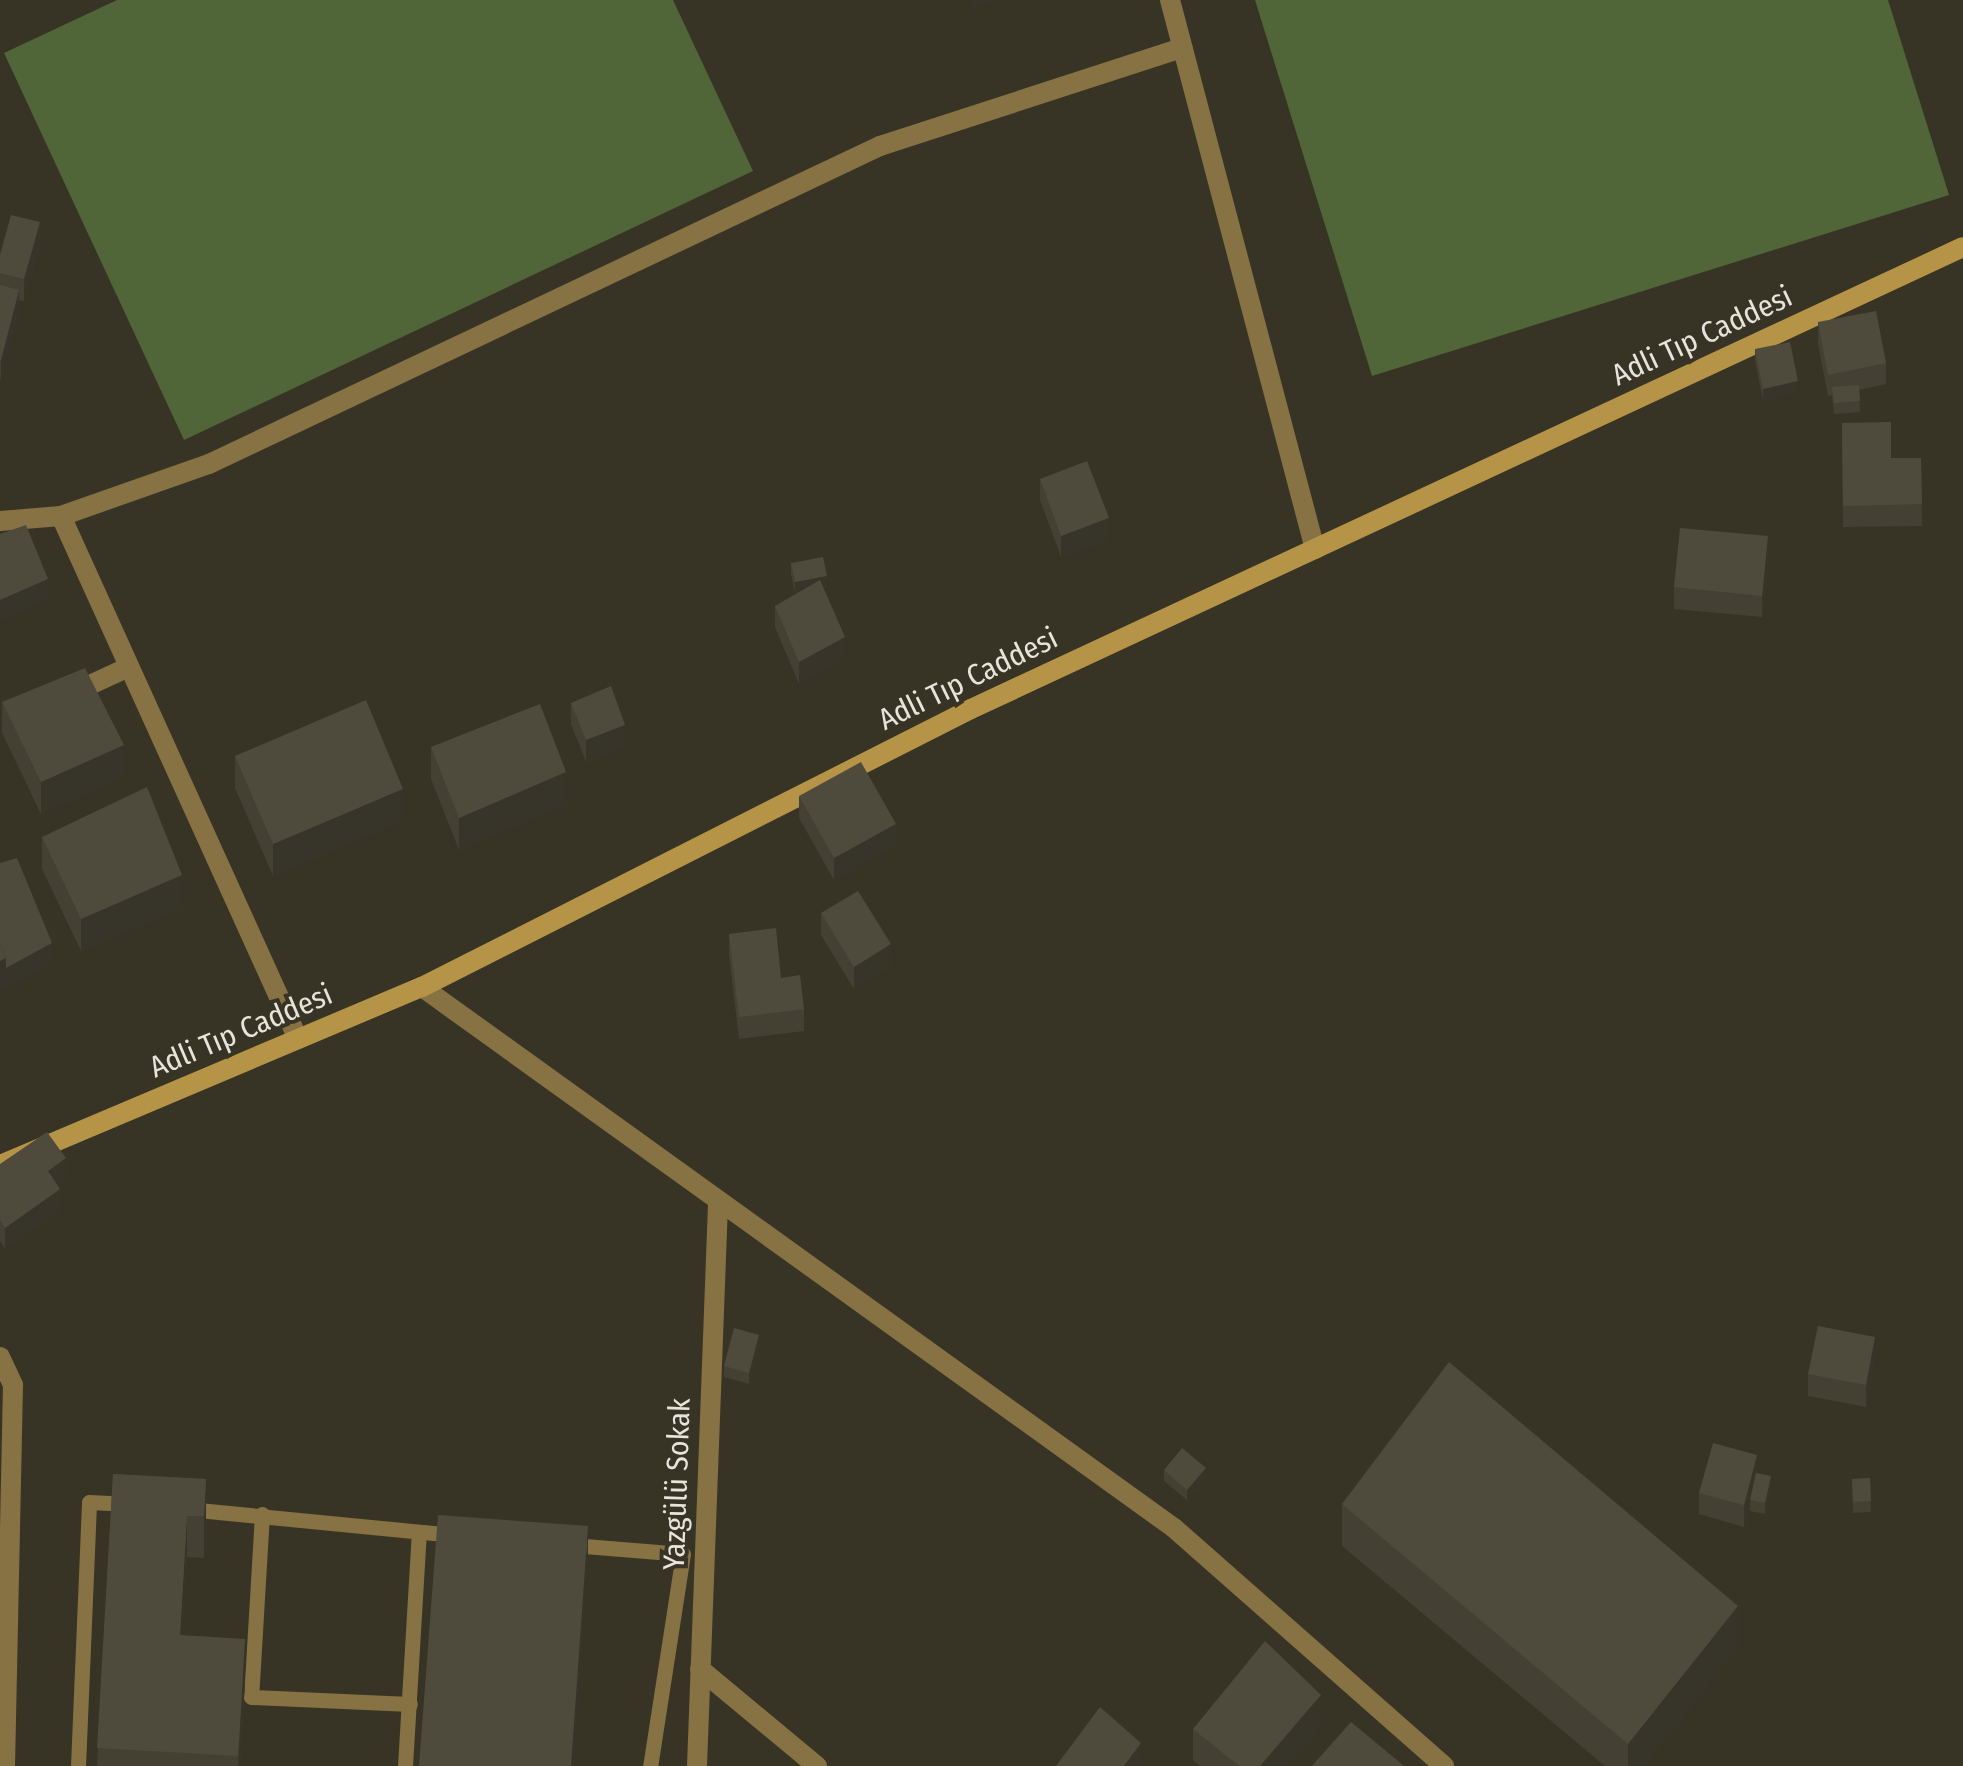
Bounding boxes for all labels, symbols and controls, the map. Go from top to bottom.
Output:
street label: Adli Tıp Caddesi [1606,278,1798,394]
street label: Adli Tıp Caddesi [873,620,1063,738]
street label: Adli Tıp Caddesi [144,976,338,1086]
street label: Yazgülü Sokak [656,1397,698,1571]

